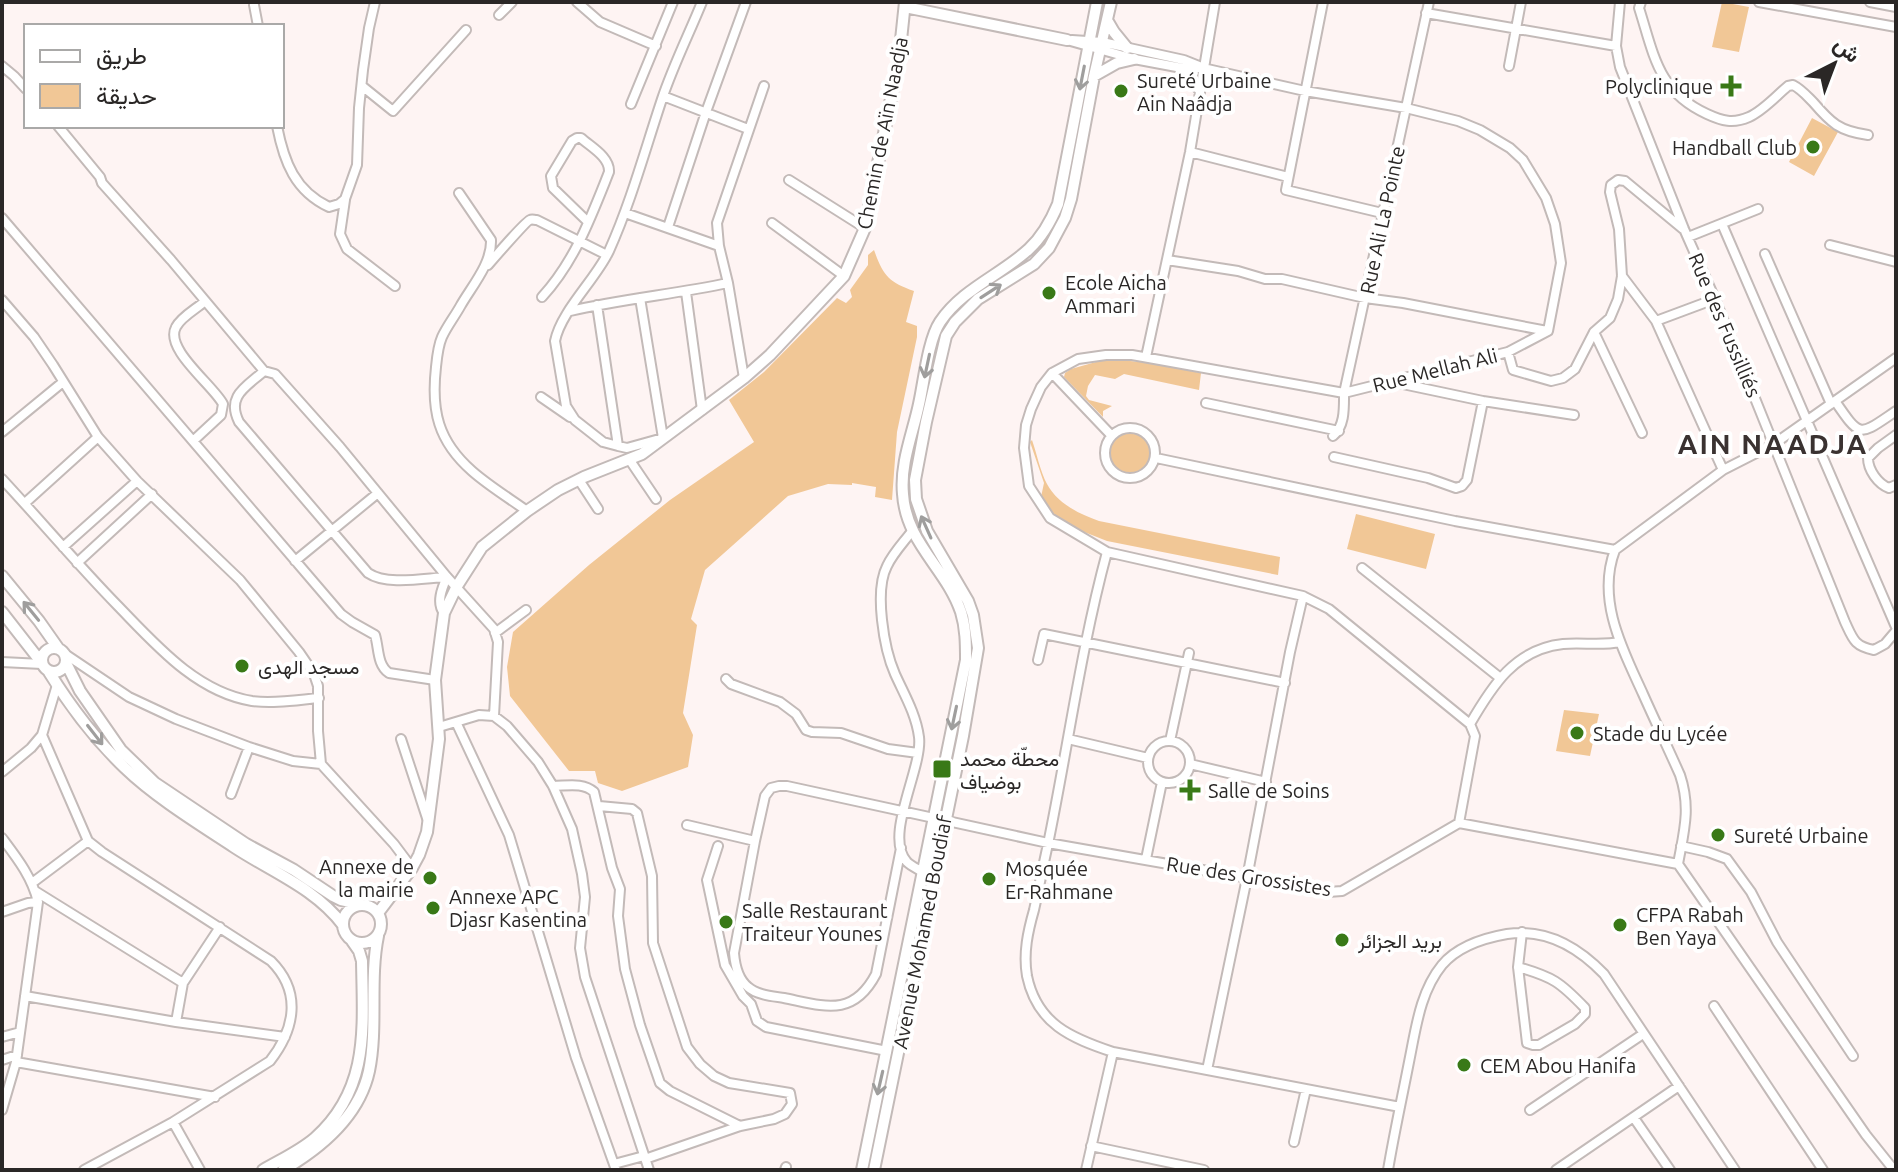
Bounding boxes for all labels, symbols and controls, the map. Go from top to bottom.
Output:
legend [24,24,284,128]
north arrow [1794,24,1874,104]
text: ش [1828,31,1866,68]
street label: Chemin de Aïn Naadja [852,35,912,231]
text: طريق [96,42,147,71]
one-way arrow [1074,65,1089,91]
place label: Sureté Urbaine Ain Naâdja [1137,69,1271,115]
place label: Polyclinique [1605,75,1713,98]
marker: Polyclinique [1720,75,1742,97]
text: حديقة [96,82,157,110]
marker: Sureté Urbaine Ain Naâdja [1112,82,1130,100]
place label: Handball Club [1672,136,1797,159]
marker: Handball Club [1804,138,1822,156]
street label: Rue Ali La Pointe [1355,144,1409,296]
street label: Rue des Fussilliés [1684,249,1766,401]
place label: Ecole Aicha Ammari [1065,271,1167,317]
one-way arrow [979,283,1002,299]
marker: Ecole Aicha Ammari [1040,284,1058,302]
street label: Rue Mellah Ali [1370,343,1500,397]
one-way arrow [919,353,934,378]
district label: AIN NAADJA [1678,428,1868,459]
one-way arrow [918,515,933,539]
one-way arrow [22,602,40,622]
place label: مسجد الهدى [258,655,360,680]
marker: مسجد الهدى [233,657,251,675]
one-way arrow [946,705,961,731]
place label: Stade du Lycée [1593,722,1727,745]
one-way arrow [86,724,104,745]
marker: Stade du Lycée [1568,724,1586,742]
place label: محطّة محمد بوضياف [960,746,1059,795]
marker: محطّة محمد بوضياف [931,758,953,780]
marker: Salle de Soins [1179,779,1201,801]
place label: Salle de Soins [1208,779,1329,802]
street label: Avenue Mohamed Boudiaf [888,813,956,1051]
place label: Sureté Urbaine [1734,824,1868,847]
marker: Sureté Urbaine [1709,826,1727,844]
street label: Rue des Grossistes [1165,852,1333,900]
place label: Annexe de la mairie [319,855,414,901]
place label: Mosquée Er-Rahmane [1005,857,1113,903]
marker: Annexe de la mairie [421,869,439,887]
marker: Mosquée Er-Rahmane [980,870,998,888]
place label: Annexe APC Djasr Kasentina [449,885,587,931]
marker: Annexe APC Djasr Kasentina [424,899,442,917]
place label: Salle Restaurant Traiteur Younes [742,899,888,945]
place label: CFPA Rabah Ben Yaya [1636,903,1744,949]
marker: Salle Restaurant Traiteur Younes [717,913,735,931]
marker: CFPA Rabah Ben Yaya [1611,916,1629,934]
place label: بريد الجزائر [1357,929,1442,954]
marker: بريد الجزائر [1333,931,1351,949]
place label: CEM Abou Hanifa [1480,1054,1636,1077]
marker: CEM Abou Hanifa [1455,1056,1473,1074]
one-way arrow [871,1070,886,1095]

